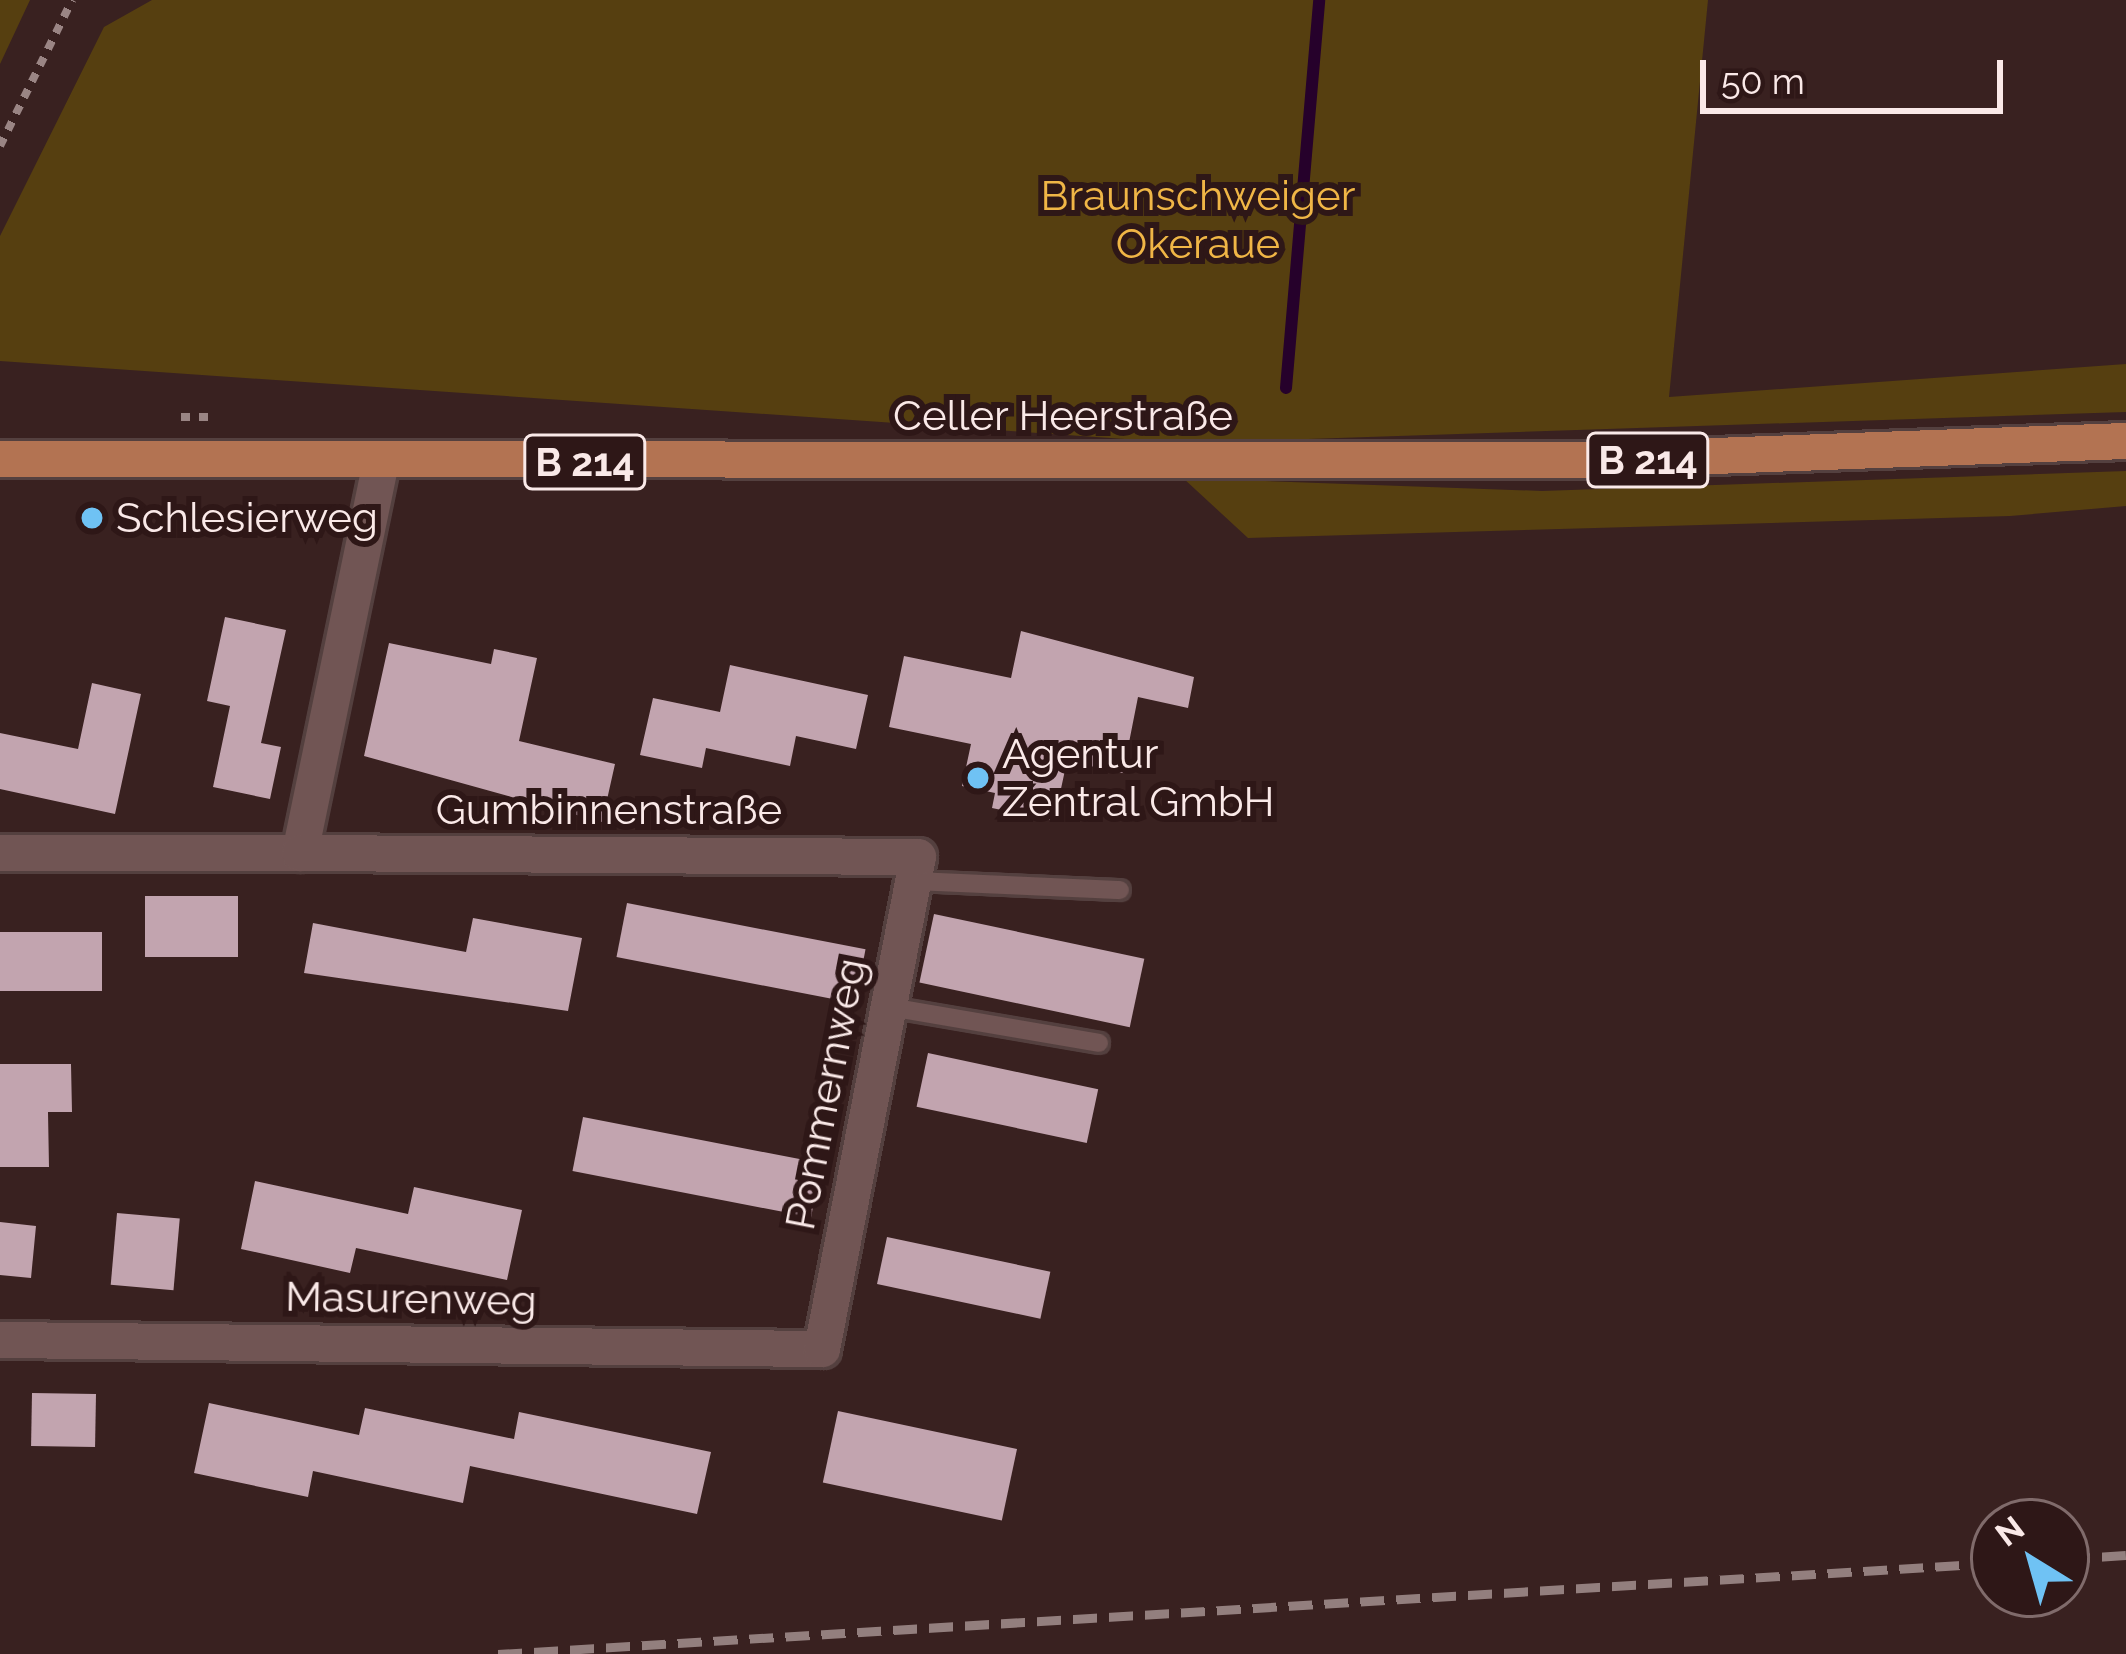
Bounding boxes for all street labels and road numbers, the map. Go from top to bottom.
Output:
street label: Celler Heerstraße [893,391,1233,441]
road number: B 214 [1585,427,1711,493]
road number: B 214 [522,429,648,495]
street label: Gumbinnenstraße [436,785,782,835]
street label: Pommernweg [775,954,877,1234]
street label: Masurenweg [285,1272,537,1326]

